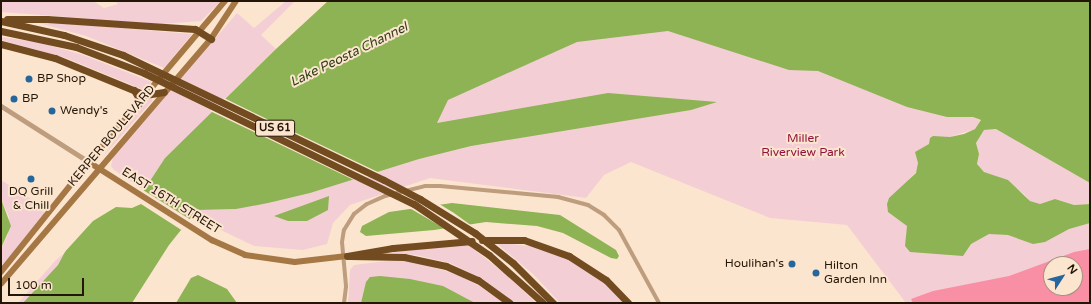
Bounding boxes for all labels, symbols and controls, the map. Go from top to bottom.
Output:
water label: Lake Peosta Channel [288,20,410,90]
place label: BP Shop [37,72,86,86]
marker: BP Shop [24,74,34,84]
street label: KERPER BOULEVARD [65,82,159,190]
place label: BP [22,92,38,106]
marker: BP [9,94,19,104]
place label: Wendy's [60,104,108,118]
marker: Wendy's [47,106,57,116]
road number: US 61 [255,119,295,137]
park label: Miller Riverview Park [761,132,845,160]
street label: EAST 16TH STREET [119,165,223,237]
marker: DQ Grill & Chill [26,174,36,184]
place label: DQ Grill & Chill [9,185,53,213]
north arrow [1043,256,1083,296]
place label: Houlihan's [725,257,784,271]
marker: Houlihan's [787,259,797,269]
place label: Hilton Garden Inn [824,259,887,287]
text: N [1064,262,1080,277]
marker: Hilton Garden Inn [811,268,821,278]
scale bar [10,270,86,296]
text: 100 m [15,278,52,292]

